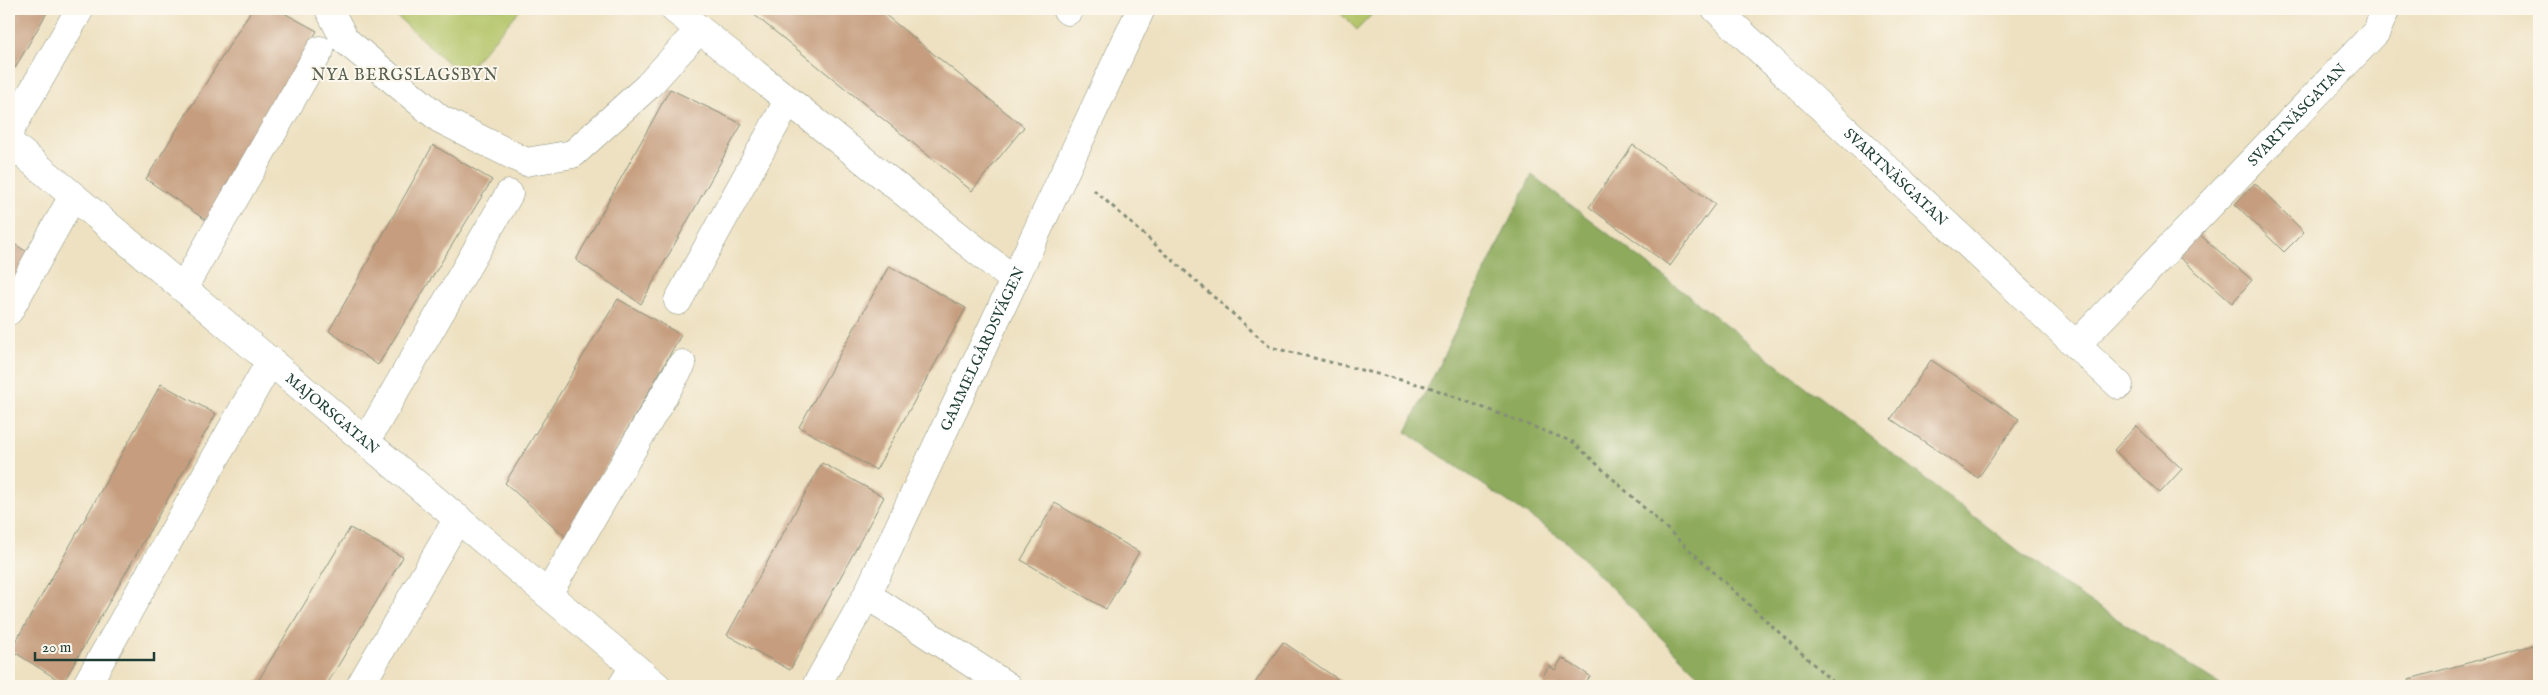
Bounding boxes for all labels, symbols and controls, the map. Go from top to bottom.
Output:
street label: SVARTNÄSGATAN [2244,60,2351,170]
district label: NYA BERGSLAGSBYN [311,66,499,86]
street label: SVARTNÄSGATAN [1840,124,1951,230]
street label: GAMMELGÅRDSVÄGEN [936,264,1029,434]
street label: MAJORSGATAN [281,369,383,458]
scale bar [35,630,154,662]
text: 20 m [42,638,72,657]

